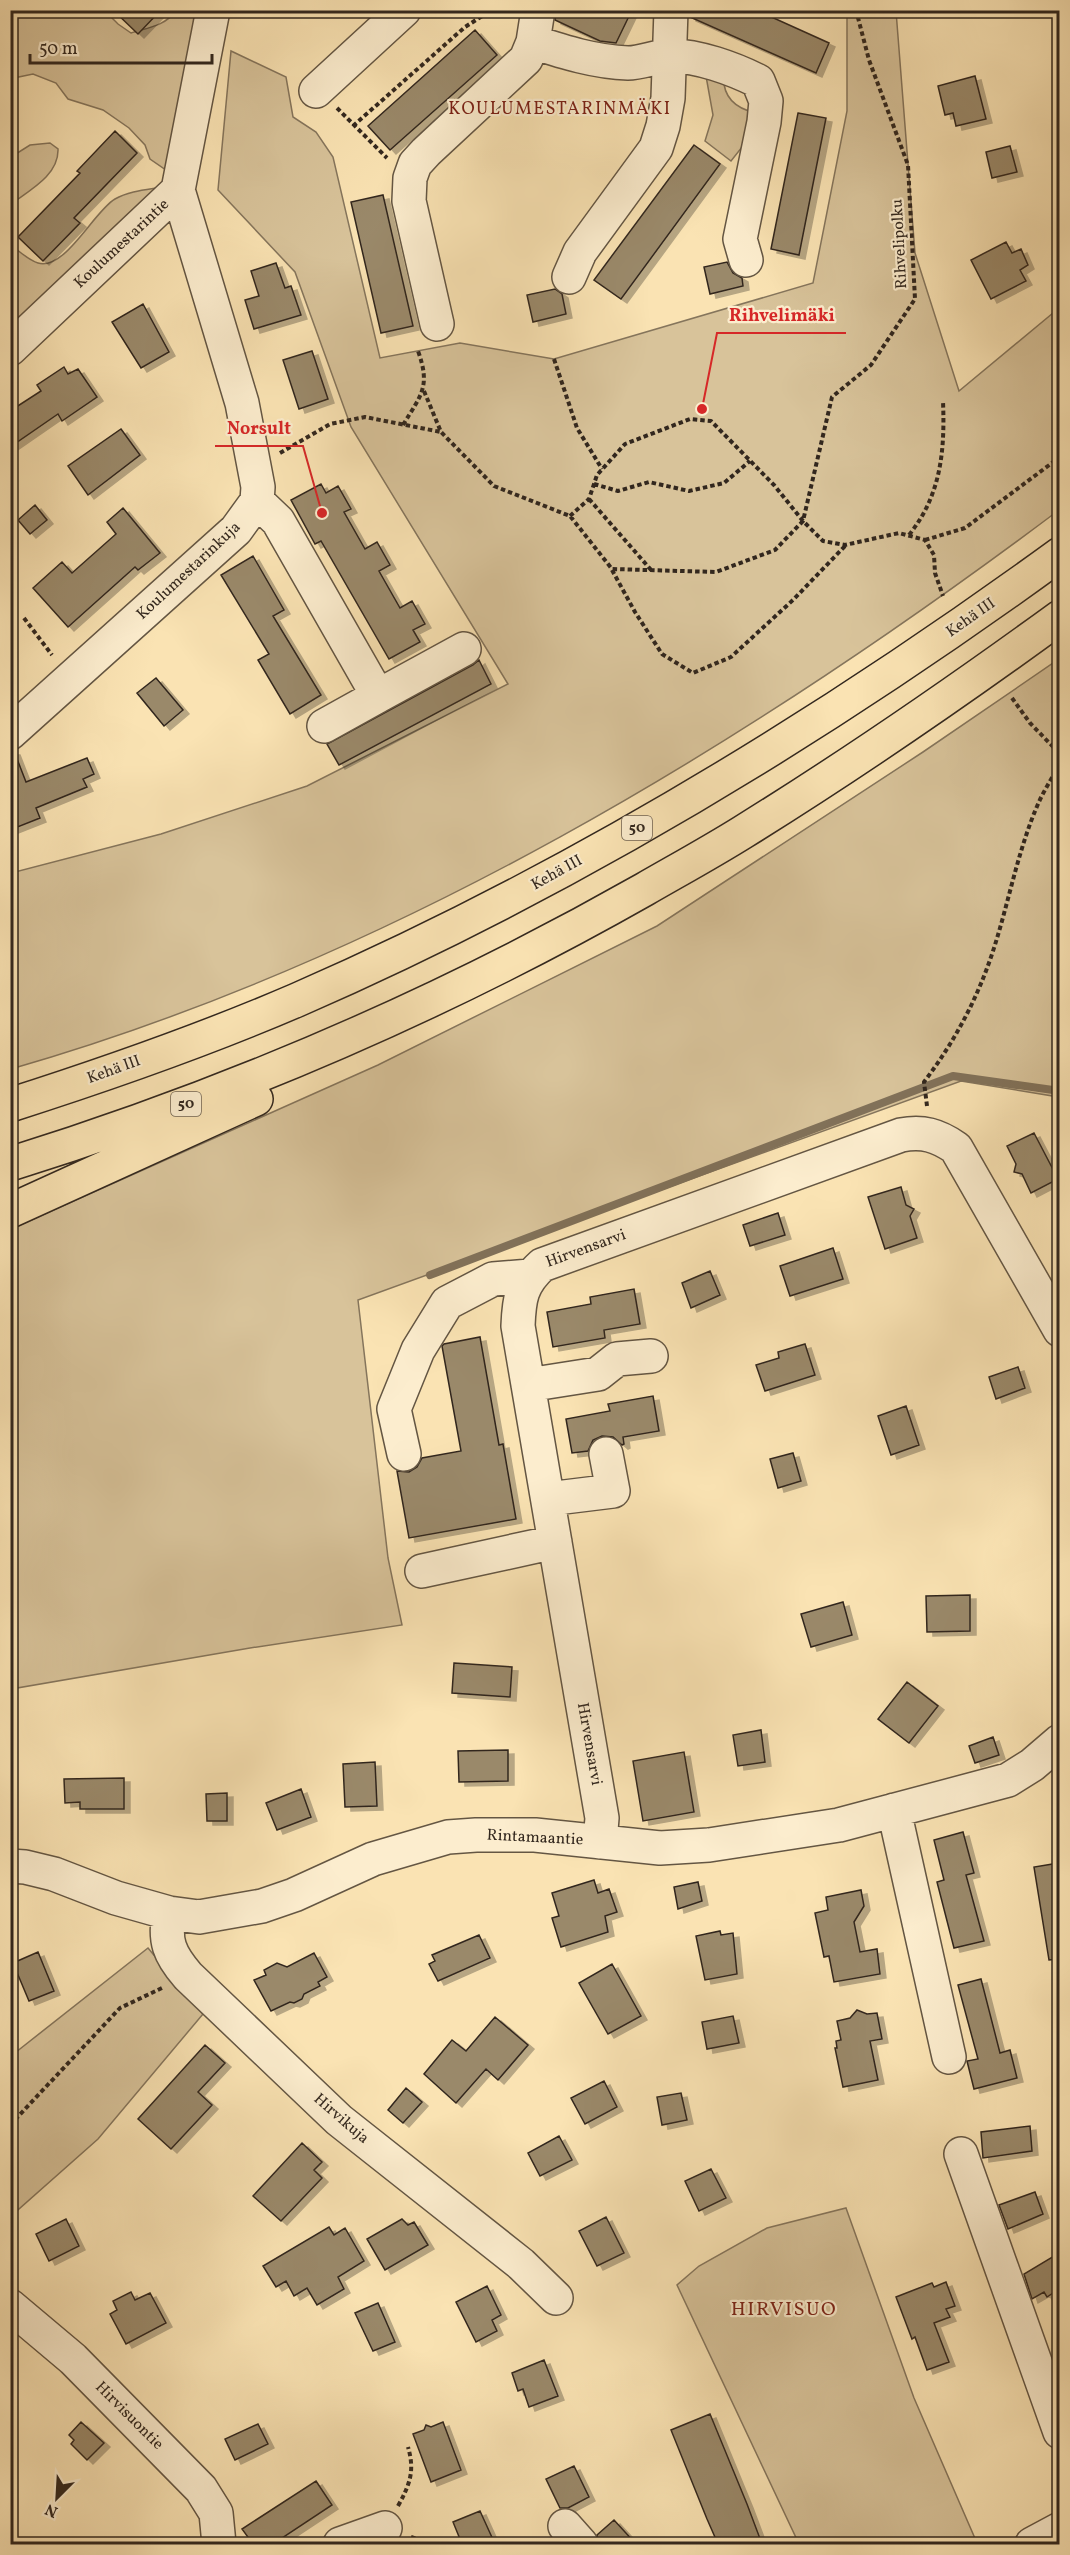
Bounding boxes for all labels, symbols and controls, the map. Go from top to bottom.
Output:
scale bar [30,27,212,65]
text: 50 m [39,37,78,62]
district label: KOULUMESTARINMÄKI [448,97,672,122]
street label: Koulumestarintie [70,194,174,294]
street label: Rihvelipolku [887,198,913,290]
callout: Rihvelimäki [717,297,846,333]
text: Rihvelimäki [729,304,835,329]
callout: Norsult [215,410,303,446]
text: Norsult [227,417,291,442]
street label: Koulumestarinkuja [132,517,246,625]
street label: Kehä III [942,593,1000,643]
road number: 50 [622,816,652,840]
street label: Kehä III [527,850,587,896]
street label: Kehä III [84,1050,144,1090]
road number: 50 [171,1092,201,1116]
street label: Hirvensarvi [543,1224,629,1274]
street label: Hirvensarvi [571,1701,607,1787]
street label: Rintamaantie [486,1824,584,1852]
street label: Hirvikuja [308,2089,374,2149]
district label: HIRVISUO [731,2296,837,2324]
street label: Hirvisuontie [90,2377,168,2455]
north arrow [27,2468,87,2528]
text: N [42,2497,61,2522]

